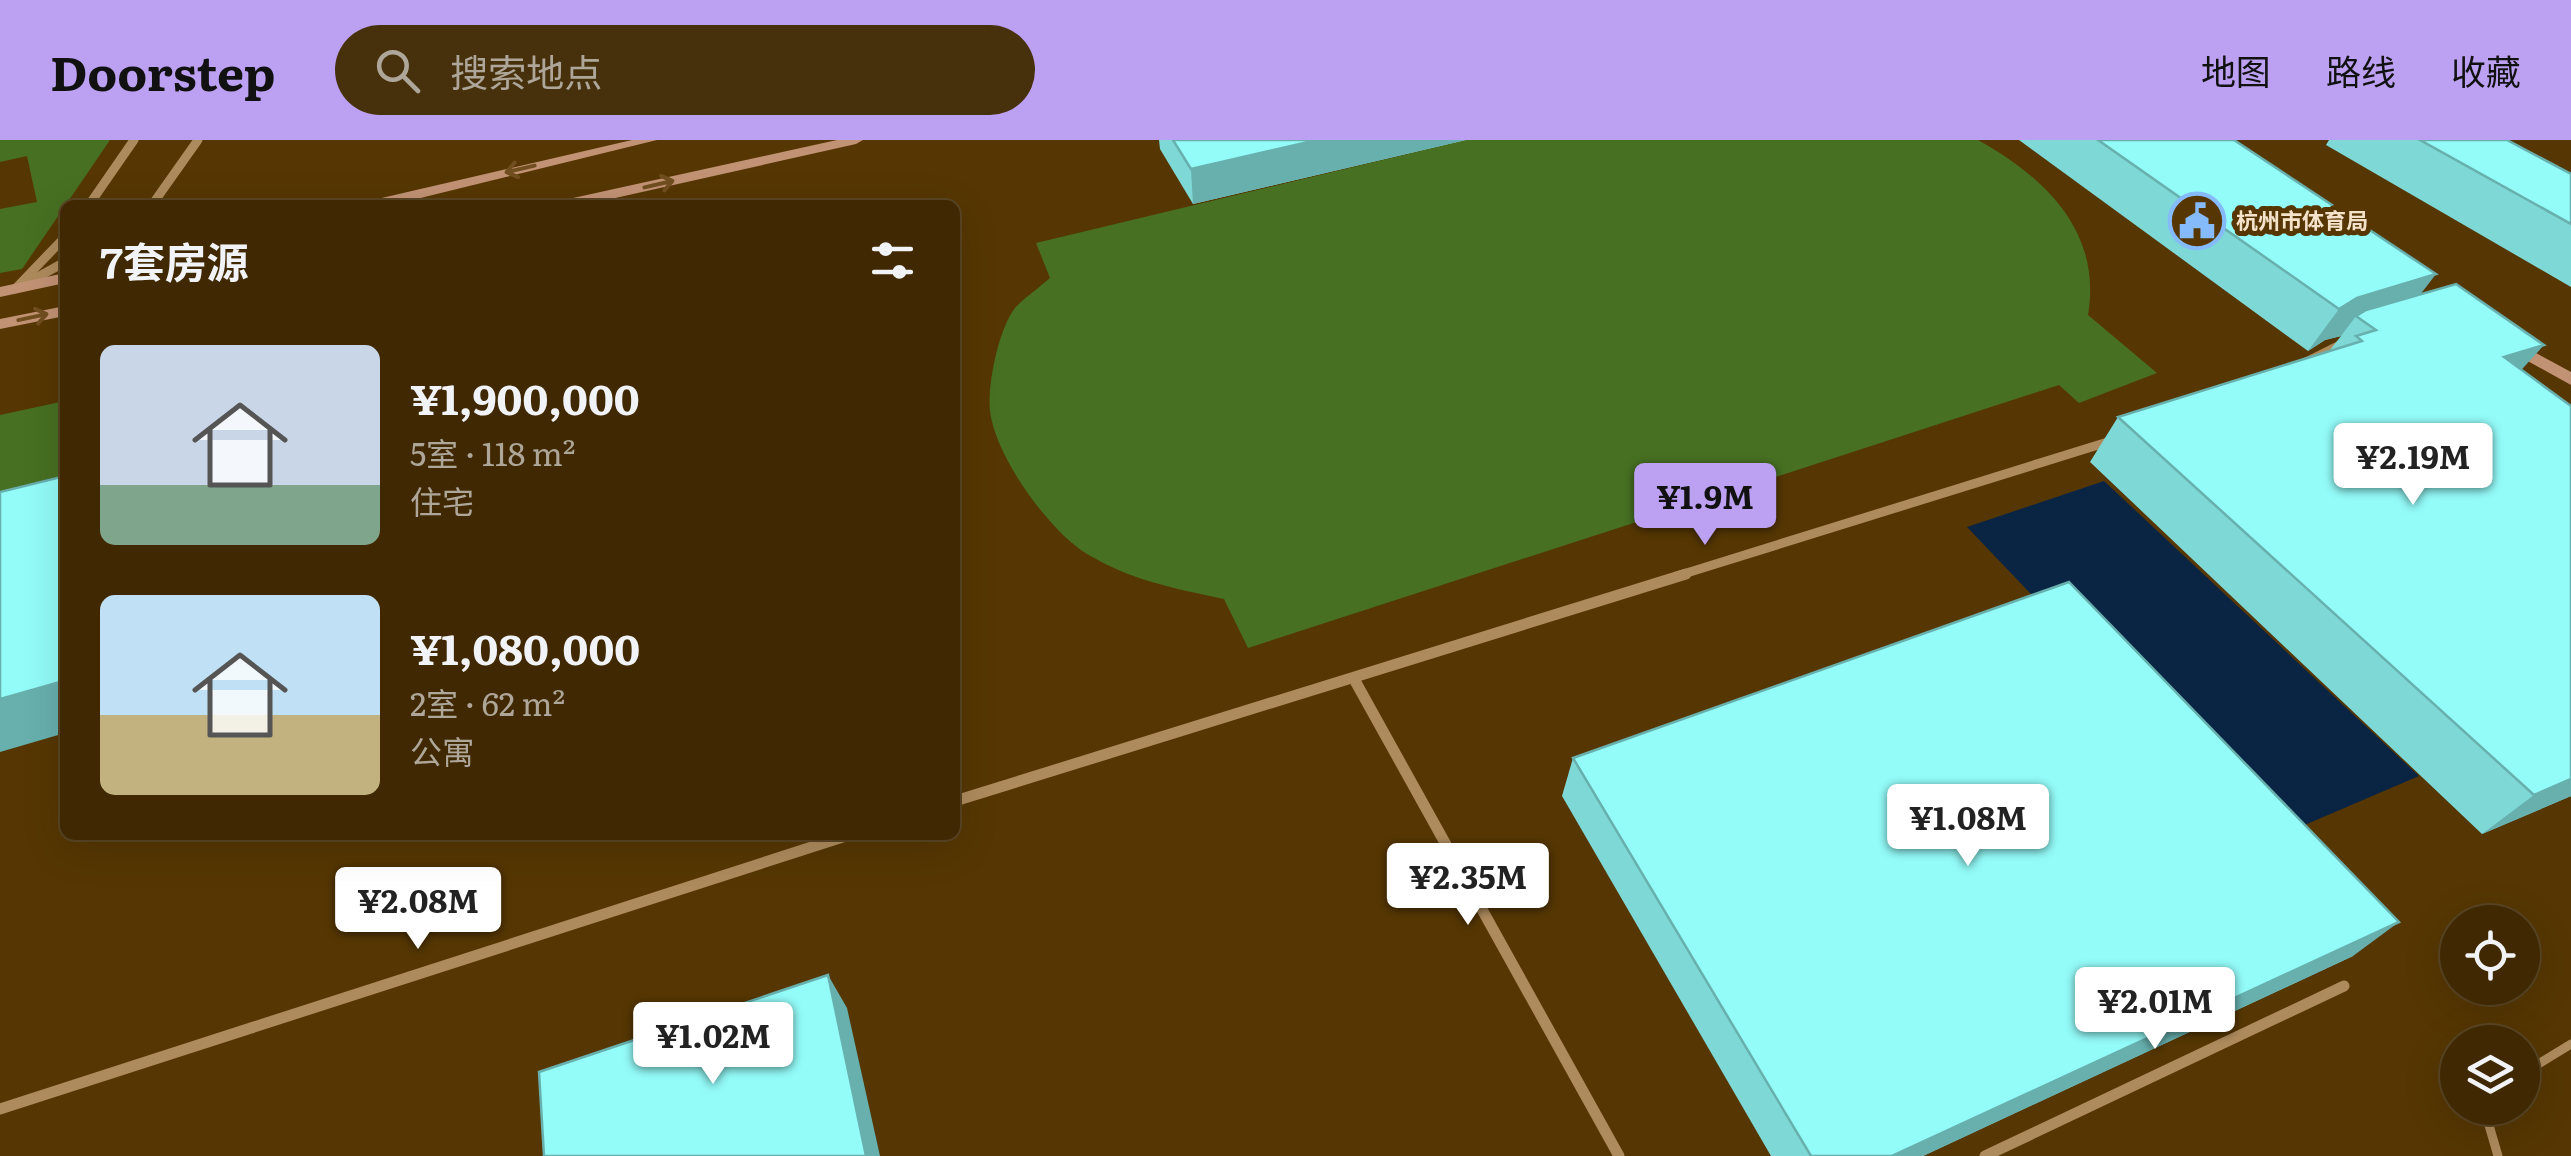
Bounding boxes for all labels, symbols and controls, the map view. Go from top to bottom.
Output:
search box [335,25,1035,115]
text: Doorstep [50,35,275,106]
text: 搜索地点 [450,42,602,99]
icon: search [370,43,425,98]
text: 地图 [2201,44,2271,96]
text: 路线 [2326,44,2396,96]
text: 收藏 [2451,44,2521,96]
one-way arrow [505,160,537,179]
one-way arrow [642,174,674,192]
public building icon: 杭州市体育局 [2167,191,2227,251]
place label: 杭州市体育局 [2236,203,2368,236]
text: 7套房源 [100,229,249,291]
icon: filters [865,233,920,288]
one-way arrow [16,307,48,326]
text: ¥1,900,000 [410,366,640,428]
icon: home [180,385,300,505]
pin: ¥2.19M [2332,423,2494,508]
text: 5室 · 118 m² [410,428,576,476]
text: ¥2.19M [2356,431,2470,479]
pin: ¥1.9M [1635,463,1775,548]
text: ¥1.9M [1656,471,1754,519]
text: 住宅 [410,476,474,524]
text: ¥1,080,000 [410,616,640,678]
icon: home [180,635,300,755]
text: 2室 · 62 m² [410,678,565,726]
text: 公寓 [410,726,474,774]
pin: ¥1.08M [1887,784,2049,869]
text: ¥1.08M [1909,792,2027,840]
pin: ¥2.35M [1387,843,1549,928]
text: ¥2.35M [1409,851,1527,899]
pin: ¥2.08M [337,867,499,952]
text: ¥2.08M [357,875,479,923]
map controls [2440,905,2540,1125]
button: locate [2440,905,2540,1005]
pin: ¥2.01M [2074,967,2236,1052]
text: ¥2.01M [2097,975,2213,1023]
pin: ¥1.02M [632,1002,794,1087]
text: ¥1.02M [655,1010,771,1058]
button: layers [2440,1025,2540,1125]

